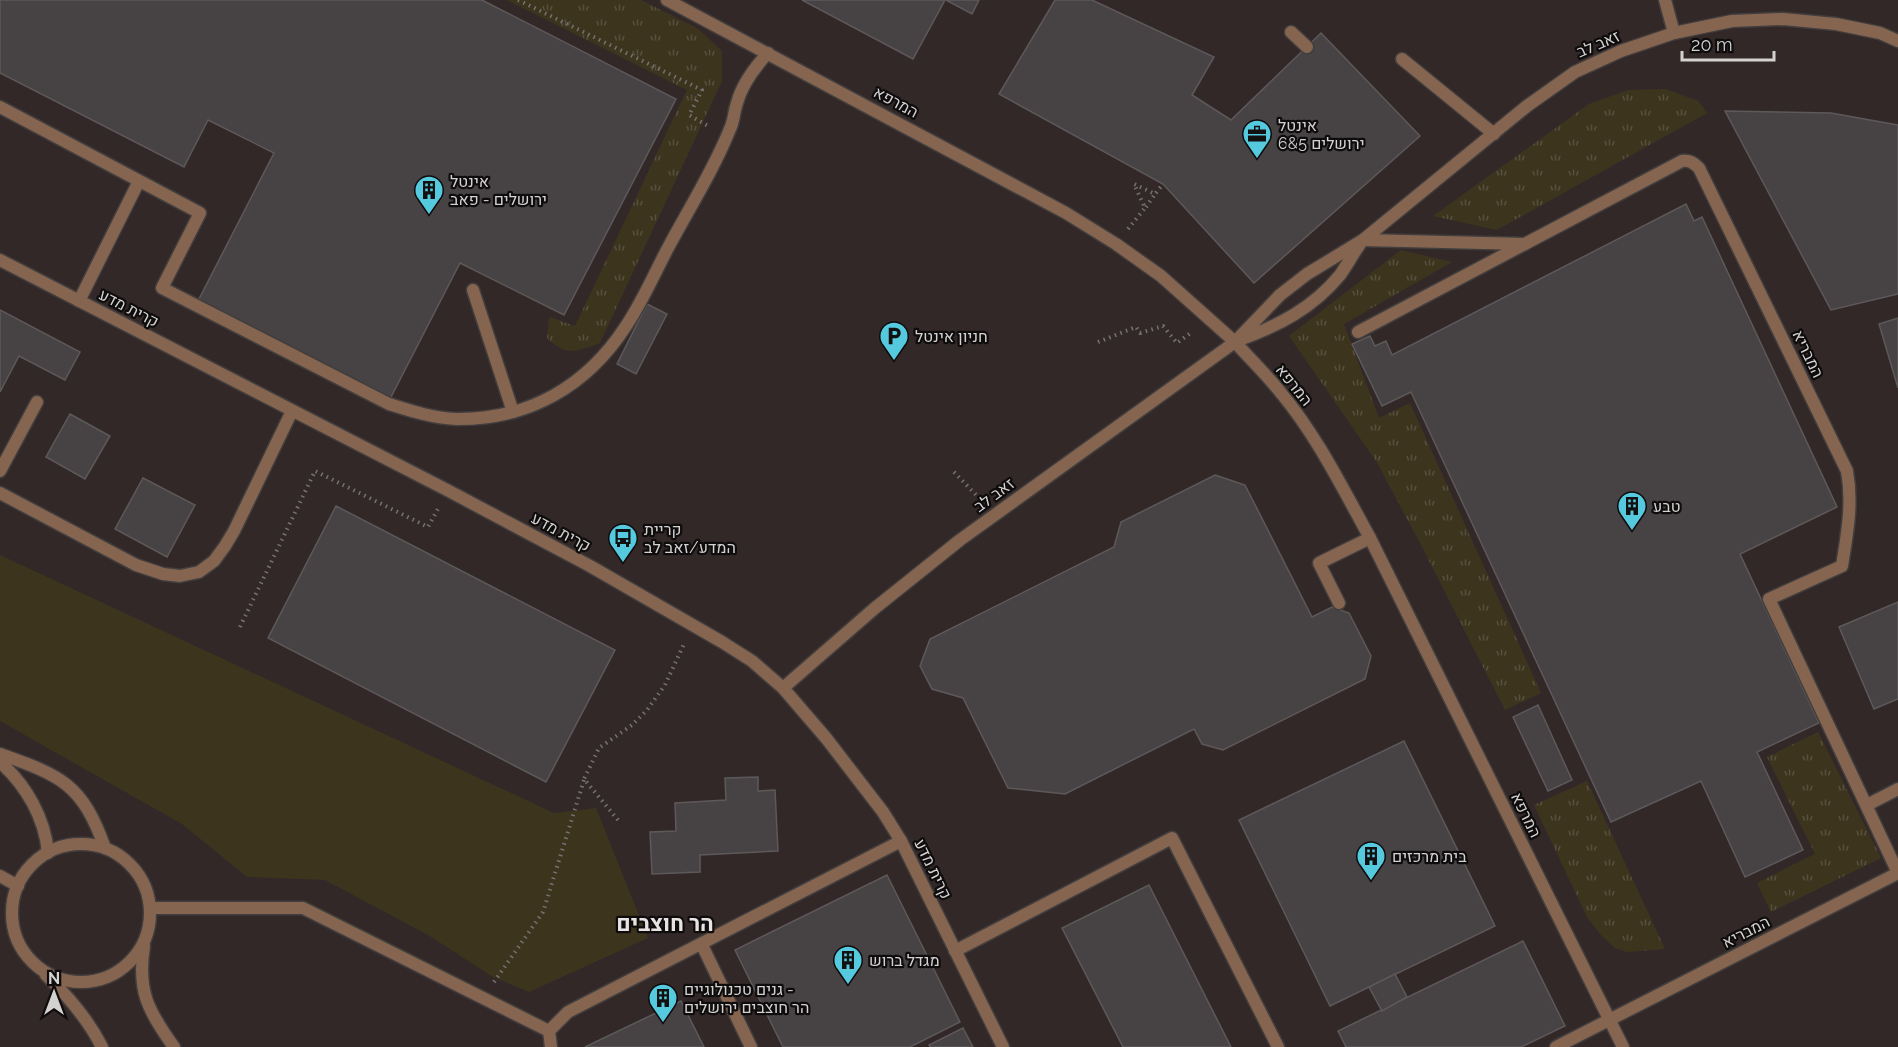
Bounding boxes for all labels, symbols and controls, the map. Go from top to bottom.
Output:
scale bar [1682,24,1774,62]
street label: זאב לב [1574,26,1623,62]
text: 20 m [1691,34,1733,55]
street label: המרפא [870,82,922,122]
place label: אינטל ירושלים 5&6 [1278,116,1364,153]
office icon: אינטל ירושלים 5&6 [1241,118,1273,160]
place label: אינטל ירושלים - פאב [450,172,547,209]
building icon: אינטל ירושלים - פאב [413,174,445,216]
street label: קרית מדע [96,285,162,331]
parking icon: חניון אינטל [878,320,910,362]
place label: חניון אינטל [915,327,988,346]
street label: המבריא [1788,327,1828,381]
street label: המרפא [1272,360,1316,410]
street label: זאב לב [970,474,1018,516]
building icon: טבע [1616,490,1648,532]
place label: טבע [1653,497,1681,516]
street label: קרית מדע [528,508,594,556]
place label: קריית המדע/זאב לב [644,520,736,557]
bus stop icon: קריית המדע/זאב לב [607,522,639,564]
street label: המרפא [1507,789,1545,841]
street label: קרית מדע [910,836,956,902]
building icon: בית מרכזים [1355,840,1387,882]
place label: בית מרכזים [1392,847,1467,866]
district label: הר חוצבים [616,910,714,936]
street label: המבריא [1719,912,1773,952]
building icon: מגדל ברוש [832,944,864,986]
place label: מגדל ברוש [869,951,940,970]
north arrow [24,963,84,1023]
text: N [48,969,60,988]
place label: גנים טכנולוגיים - הר חוצבים ירושלים [684,980,809,1017]
building icon: גנים טכנולוגיים - הר חוצבים ירושלים [647,982,679,1024]

